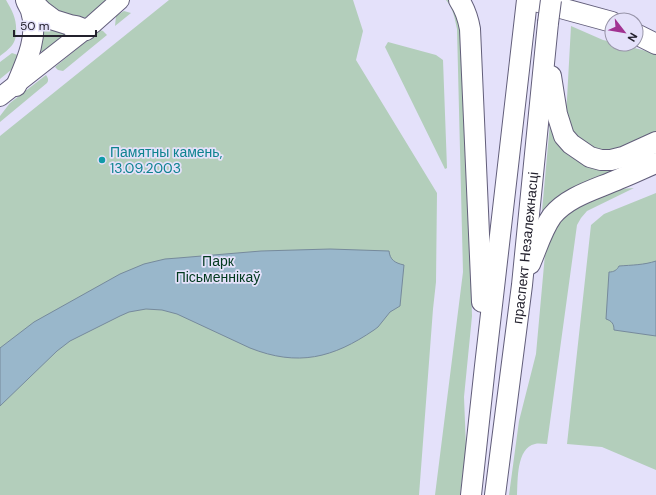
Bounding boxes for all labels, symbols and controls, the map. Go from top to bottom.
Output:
scale bar [14,12,96,38]
north arrow [604,12,644,52]
text: 50 m [20,18,49,34]
text: N [625,30,641,44]
place label: Памятны камень, 13.09.2003 [110,143,223,177]
marker: Памятны камень, 13.09.2003 [97,155,107,165]
street label: праспект Незалежнасці [508,171,542,325]
park label: Парк Пісьменнікаў [176,252,260,286]

